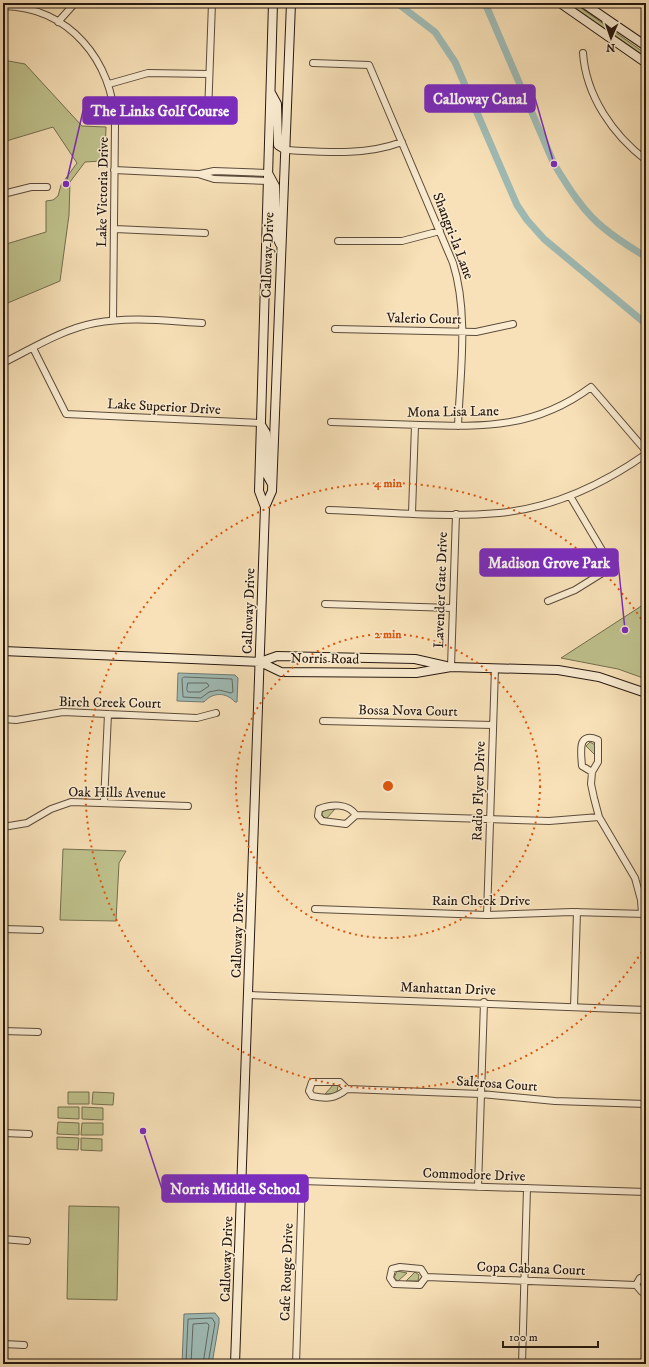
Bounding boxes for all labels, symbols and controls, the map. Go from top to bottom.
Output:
north arrow [591,18,631,58]
text: N [606,40,615,54]
callout: Calloway Canal [425,85,535,112]
text: Calloway Canal [433,90,527,109]
callout: The Links Golf Course [83,97,237,124]
text: The Links Golf Course [90,102,230,121]
street label: Lake Victoria Drive [93,137,113,247]
street label: Shangri-la Lane [428,190,478,282]
street label: Calloway Drive [258,211,279,298]
street label: Valerio Court [385,309,462,329]
street label: Lake Superior Drive [107,395,221,419]
street label: Mona Lisa Lane [407,402,499,422]
text: 4 min [373,476,403,491]
street label: Lavender Gate Drive [430,531,452,648]
callout: Madison Grove Park [480,549,618,576]
text: Madison Grove Park [488,554,611,573]
street label: Calloway Drive [239,567,260,654]
text: 2 min [375,627,402,642]
street label: Norris Road [291,649,359,669]
street label: Birch Creek Court [59,693,162,713]
street label: Bossa Nova Court [358,701,458,721]
street label: Radio Flyer Drive [468,740,490,841]
centre of rings [381,779,395,793]
street label: Oak Hills Avenue [68,783,166,803]
street label: Calloway Drive [228,891,249,978]
street label: Rain Check Drive [432,892,531,910]
street label: Manhattan Drive [400,978,496,1000]
street label: Salerosa Court [456,1072,539,1096]
street label: Commodore Drive [422,1164,526,1186]
callout: Norris Middle School [162,1175,308,1202]
text: Norris Middle School [170,1180,301,1199]
street label: Calloway Drive [217,1215,238,1302]
street label: Cafe Rouge Drive [276,1222,298,1321]
street label: Copa Cabana Court [476,1258,586,1280]
scale bar [503,1323,598,1349]
text: 100 m [509,1330,538,1345]

